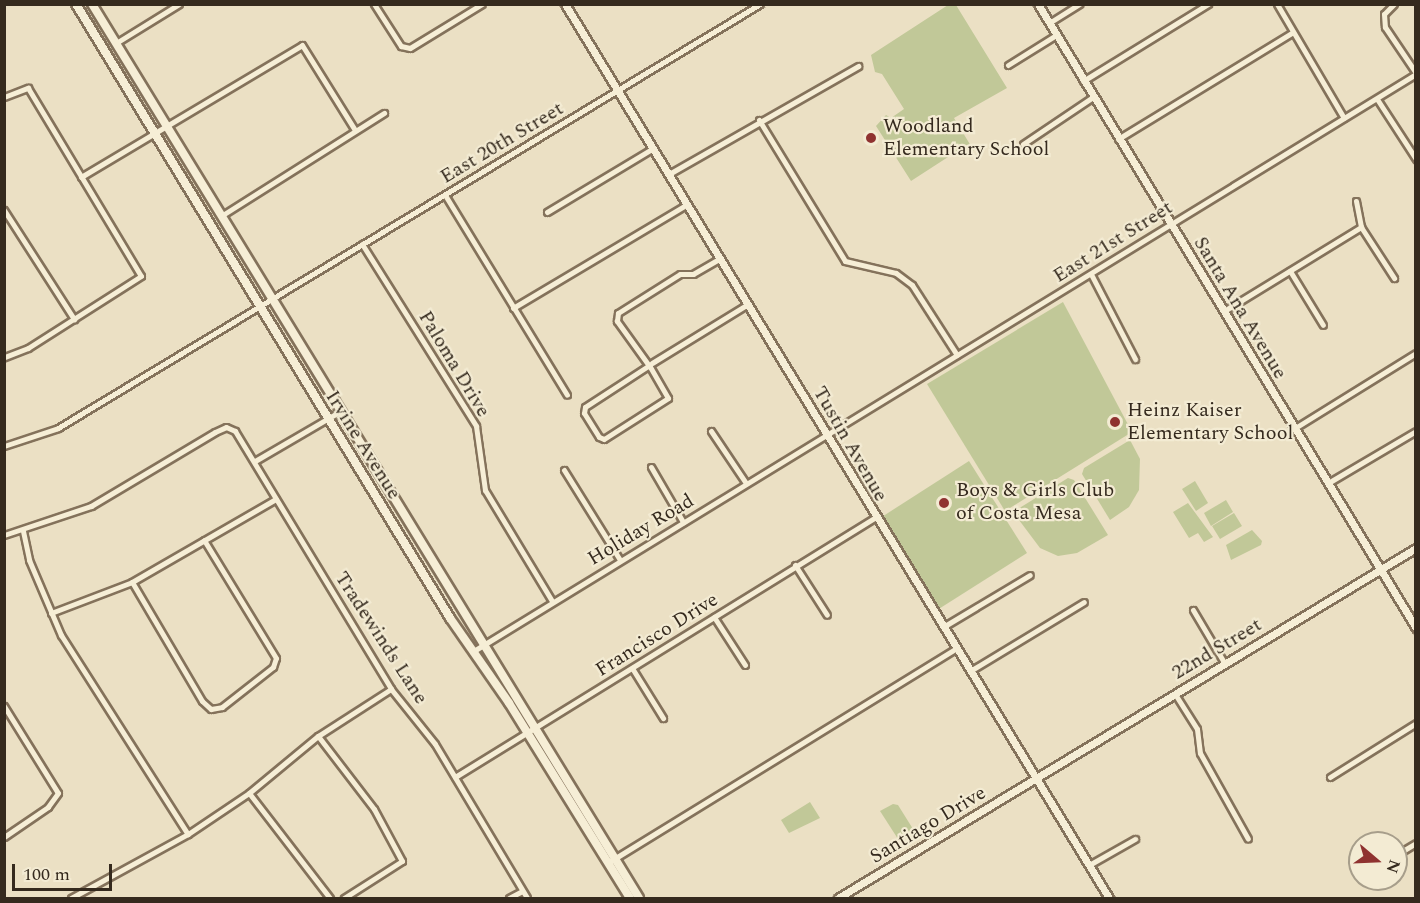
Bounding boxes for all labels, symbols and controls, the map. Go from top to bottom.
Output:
street label: East 20th Street [436,97,568,189]
place label: Woodland Elementary School [883,114,1049,161]
marker: Woodland Elementary School [864,131,878,145]
street label: East 21st Street [1049,196,1177,288]
street label: Santa Ana Avenue [1188,233,1292,383]
street label: Paloma Drive [413,307,495,421]
street label: Tustin Avenue [807,382,893,506]
street label: Irvine Avenue [320,386,406,504]
place label: Heinz Kaiser Elementary School [1127,398,1293,445]
marker: Heinz Kaiser Elementary School [1108,415,1122,429]
place label: Boys & Girls Club of Costa Mesa [956,479,1114,526]
street label: Holiday Road [584,489,698,571]
marker: Boys & Girls Club of Costa Mesa [937,496,951,510]
street label: Tradewinds Lane [329,567,433,709]
street label: Francisco Drive [591,588,723,682]
street label: 22nd Street [1168,613,1266,685]
street label: Santiago Drive [866,781,990,869]
north arrow [1348,831,1408,891]
scale bar [15,852,116,890]
text: N [1380,856,1407,876]
text: 100 m [23,861,70,888]

